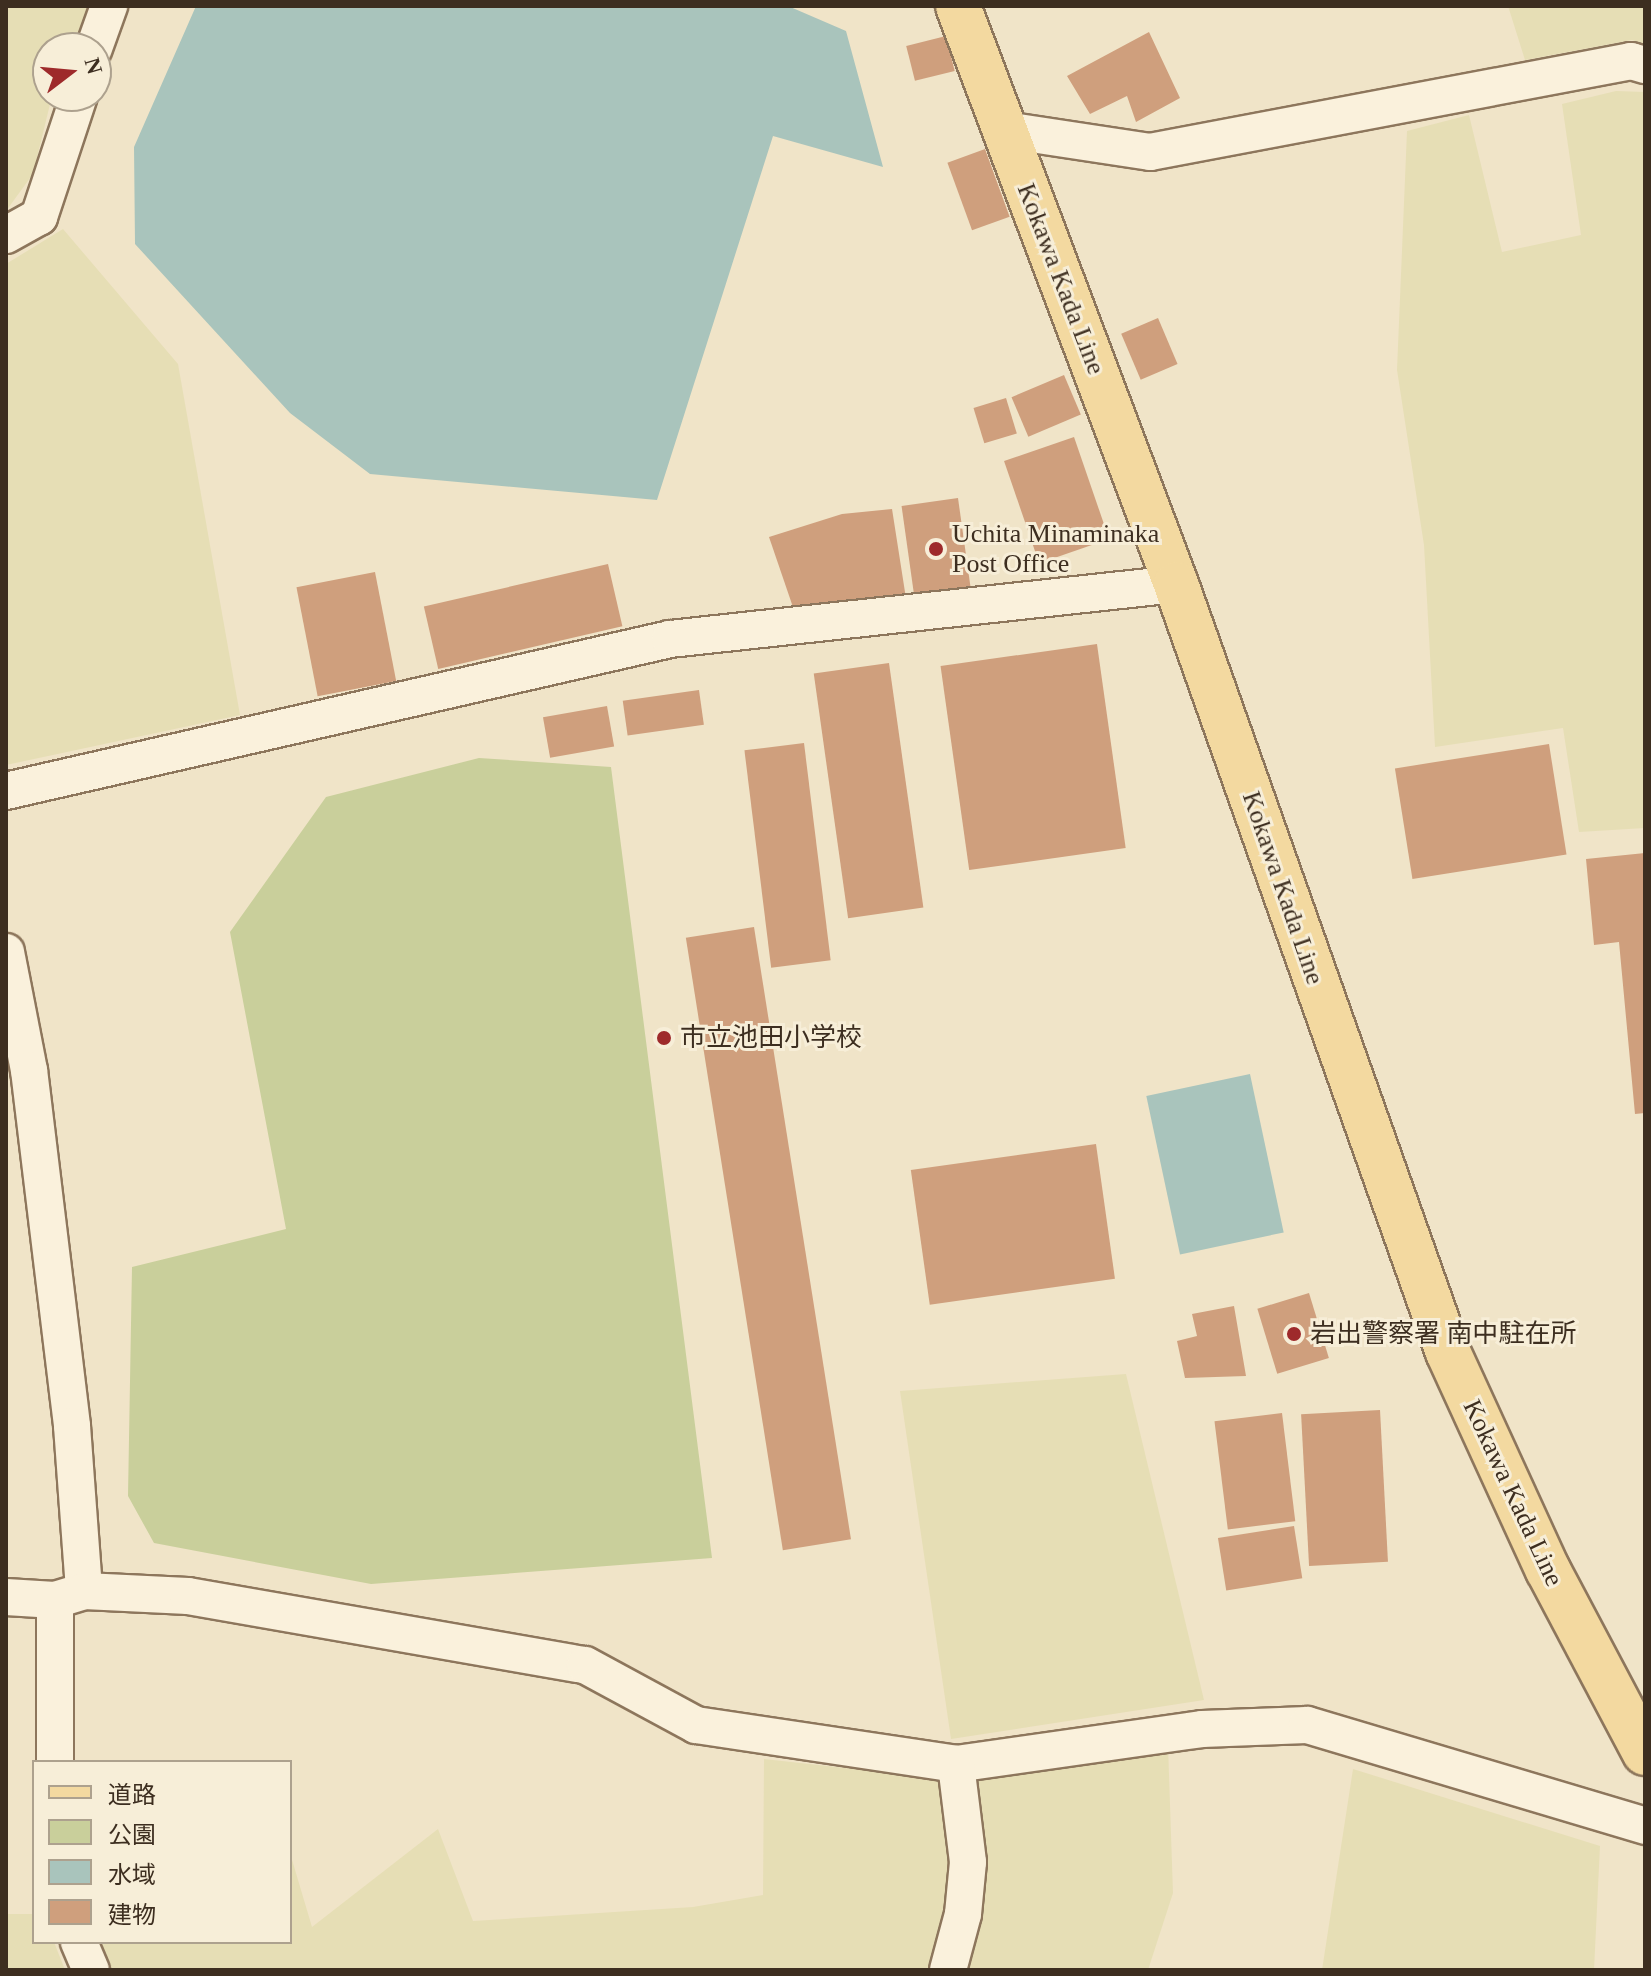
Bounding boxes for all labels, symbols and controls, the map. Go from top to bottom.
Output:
north arrow [32,32,112,112]
text: N [79,55,108,77]
street label: Kokawa Kada Line [1010,179,1112,379]
place label: Uchita Minaminaka Post Office [952,518,1159,580]
marker: Uchita Minaminaka Post Office [927,540,945,558]
street label: Kokawa Kada Line [1235,787,1331,989]
place label: 市立池田小学校 [680,1022,862,1054]
marker: 市立池田小学校 [655,1029,673,1047]
place label: 岩出警察署 南中駐在所 [1310,1318,1576,1350]
marker: 岩出警察署 南中駐在所 [1285,1325,1303,1343]
street label: Kokawa Kada Line [1456,1395,1570,1591]
legend [32,1760,292,1944]
text: 道路 [108,1782,156,1808]
text: 公園 [108,1822,156,1848]
text: 水域 [108,1862,156,1888]
text: 建物 [108,1902,156,1928]

